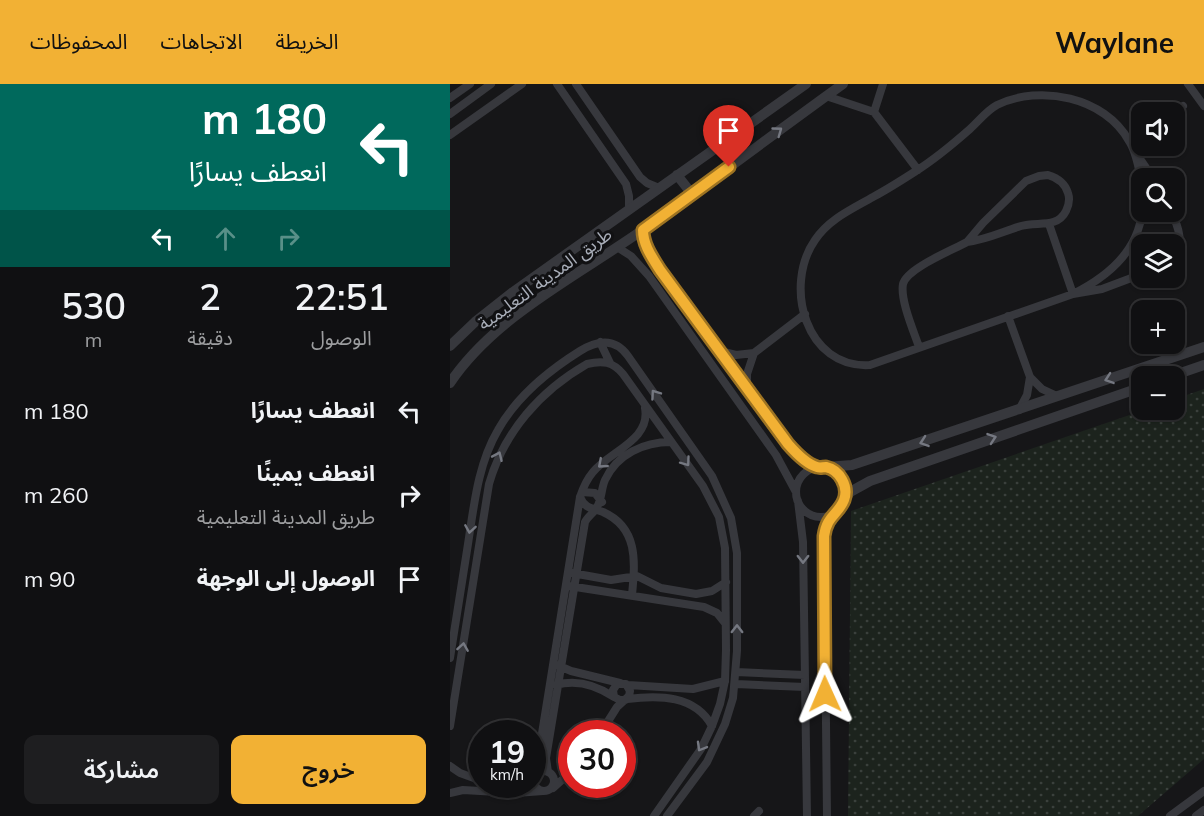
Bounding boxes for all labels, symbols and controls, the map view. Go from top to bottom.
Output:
text: Waylane [1055,25,1174,60]
text: المحفوظات [30,28,127,54]
text: الاتجاهات [160,28,242,54]
text: الخريطة [275,28,338,54]
text: 180 m [202,92,327,145]
map controls [1131,102,1185,420]
button: sound [1131,102,1185,156]
pin [703,105,754,167]
icon: left [348,108,426,186]
icon: arrive [712,114,745,147]
one-way arrow [772,127,783,138]
text: انعطف يسارًا [189,154,327,188]
button: search [1131,168,1185,222]
icon: left [146,222,179,255]
icon: ahead [209,222,242,255]
icon: right [272,222,305,255]
street label: طريق المدينة التعليمية [473,222,616,335]
button: layers [1131,234,1185,288]
text: 2 [199,274,221,319]
text: 22:51 [294,274,389,319]
text: 530 [61,283,126,328]
button: + [1131,300,1185,354]
text: دقيقة [187,325,233,350]
text: الوصول [311,325,372,350]
text: m [85,327,102,352]
button: − [1131,366,1185,420]
one-way arrow [1104,372,1115,384]
one-way arrow [651,389,662,400]
icon: left [393,395,426,428]
text: انعطف يسارًا [251,396,375,424]
text: 180 m [24,397,89,425]
one-way arrow [986,433,997,446]
one-way arrow [919,434,930,447]
one-way arrow [491,452,503,463]
one-way arrow [679,456,690,467]
one-way arrow [598,457,609,468]
text: انعطف يمينًا [256,459,375,487]
icon: right [393,479,426,512]
text: 260 m [24,481,89,509]
text: طريق المدينة التعليمية [197,504,375,529]
one-way arrow [465,525,477,534]
one-way arrow [797,555,810,564]
icon: arrive [393,563,426,596]
text: الوصول إلى الوجهة [197,564,375,592]
text: 90 m [24,565,75,593]
one-way arrow [731,625,743,634]
one-way arrow [456,643,469,653]
position arrow [793,662,857,726]
speed limit sign: 30 [558,720,636,798]
text: 19 [489,733,525,771]
button: مشاركة [24,735,219,804]
button: خروج [231,735,426,804]
one-way arrow [697,741,709,752]
text: km/h [490,765,524,784]

